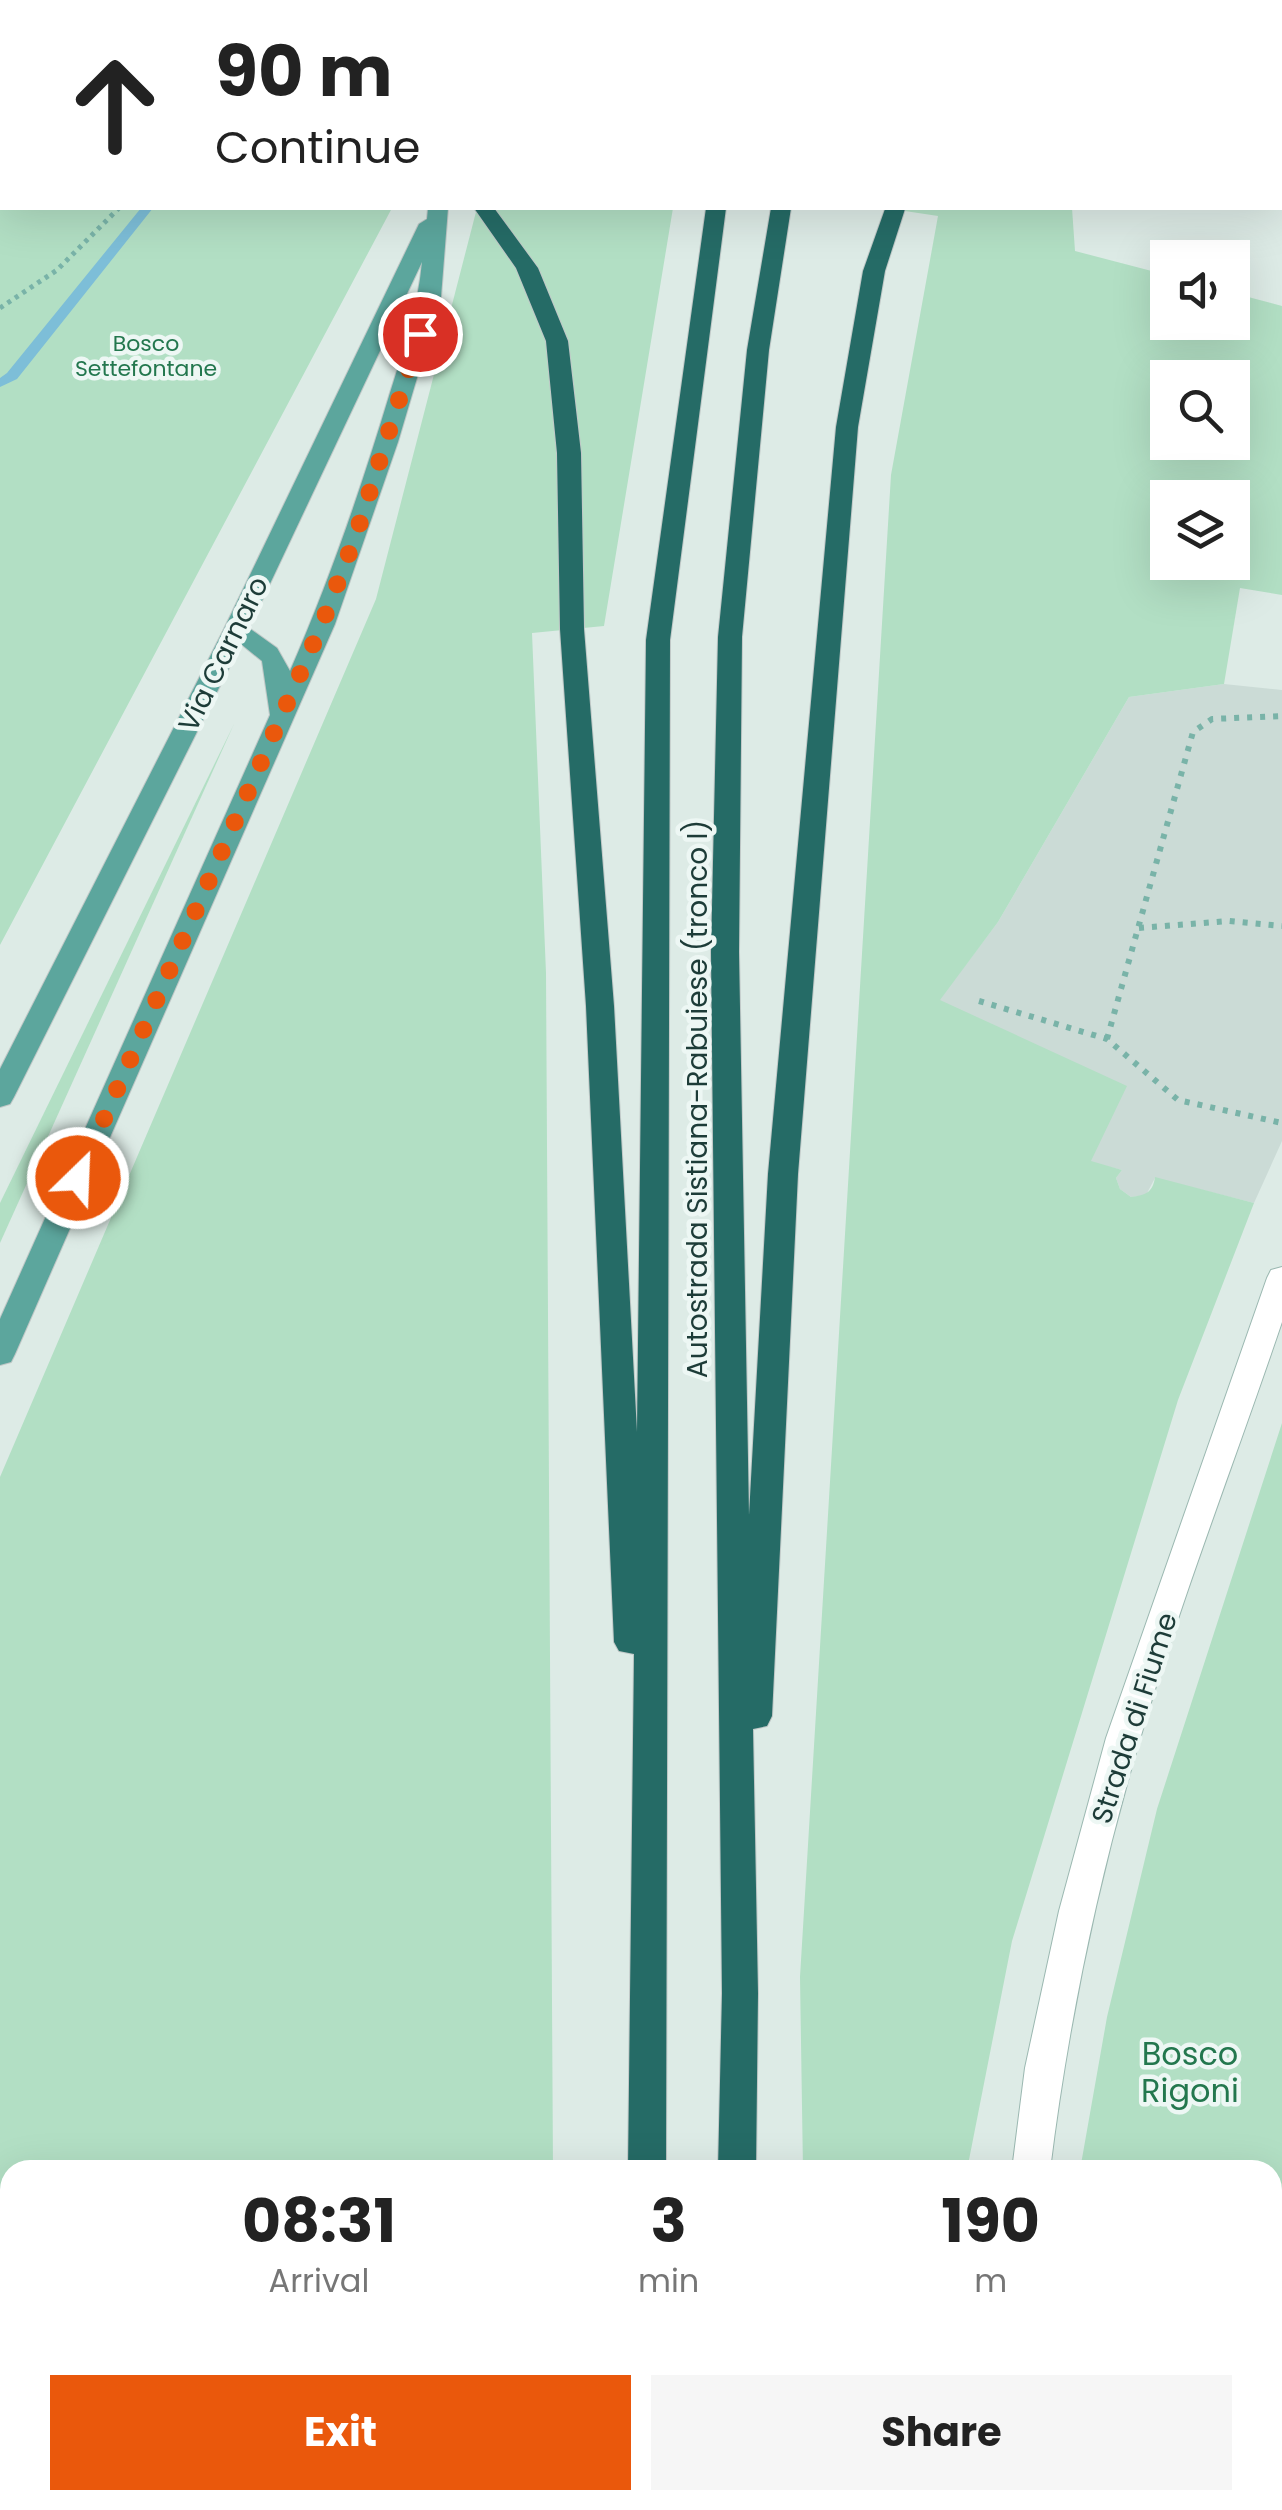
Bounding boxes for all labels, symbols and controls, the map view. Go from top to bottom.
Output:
text: 90 m [215,22,393,121]
icon: ahead [50,40,180,170]
text: Continue [215,116,420,179]
map controls [1150,240,1250,580]
button: sound [1150,240,1250,340]
pin [378,292,463,377]
icon: arrive [393,307,448,362]
park label: Bosco Settefontane [75,328,217,384]
button: search [1150,360,1250,460]
button: layers [1150,480,1250,580]
street label: Via Carnaro [169,570,278,738]
street label: Autostrada Sistiana-Rabuiese (tronco I) [678,820,717,1378]
position arrow [26,1126,130,1230]
street label: Strada di Fiume [1082,1608,1187,1829]
park label: Bosco Rigoni [1141,2031,1239,2113]
text: 08:31 [242,2179,396,2263]
text: 3 [651,2179,687,2263]
text: 190 [941,2179,1040,2263]
text: Arrival [269,2258,369,2303]
text: min [638,2258,699,2303]
text: m [974,2258,1007,2303]
button: Exit [50,2375,631,2490]
button: Share [651,2375,1232,2490]

